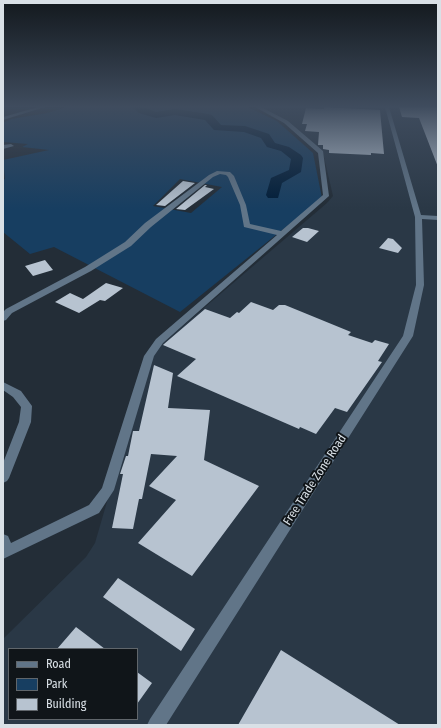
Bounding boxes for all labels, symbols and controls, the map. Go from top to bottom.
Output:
street label: Free Trade Zone Road [280,432,350,528]
legend [8,648,138,720]
text: Road [46,657,71,671]
text: Park [46,677,67,691]
text: Building [46,697,86,711]

